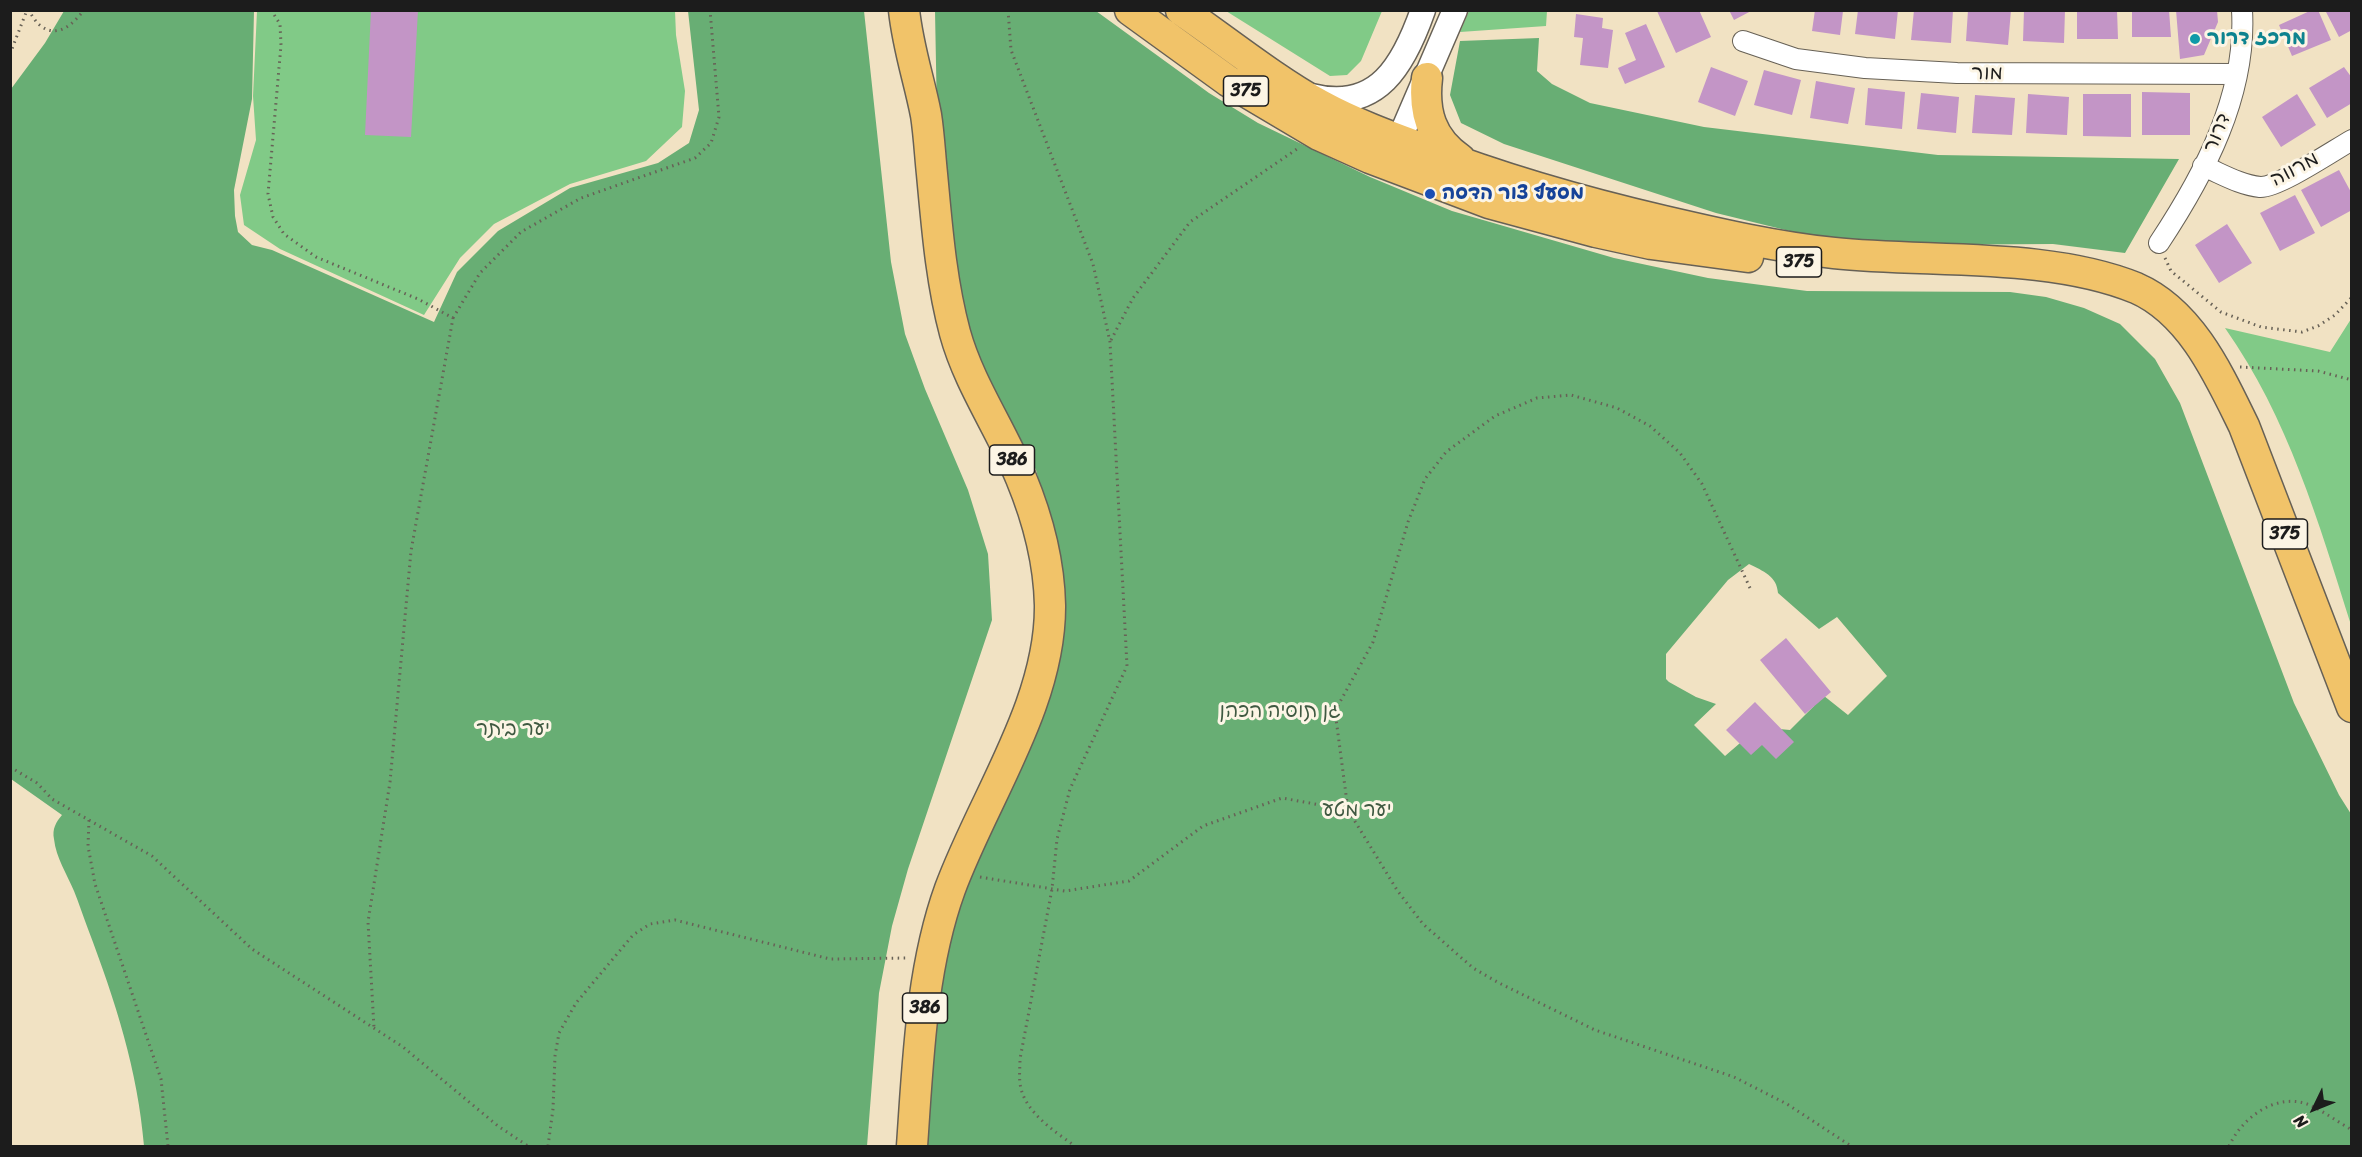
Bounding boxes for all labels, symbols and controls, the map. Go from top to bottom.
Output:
place label: מרכז דרור [2207,27,2306,51]
marker: מרכז דרור [2188,32,2202,46]
street label: מור [1971,62,2003,86]
road number: 375 [1224,76,1268,106]
street label: דרור [2199,110,2237,156]
street label: מרווה [2267,147,2323,193]
place label: מסעף צור הדסה [1442,182,1584,206]
marker: מסעף צור הדסה [1423,187,1437,201]
road number: 375 [1776,247,1822,277]
road number: 386 [990,445,1034,475]
road number: 375 [2262,519,2308,549]
park label: גן תוסיה הכהן [1219,700,1341,724]
park label: יער ביתר [476,718,550,742]
park label: יער מטע [1322,799,1392,823]
road number: 386 [902,993,948,1023]
north arrow [2284,1079,2344,1139]
text: N [2286,1108,2315,1136]

